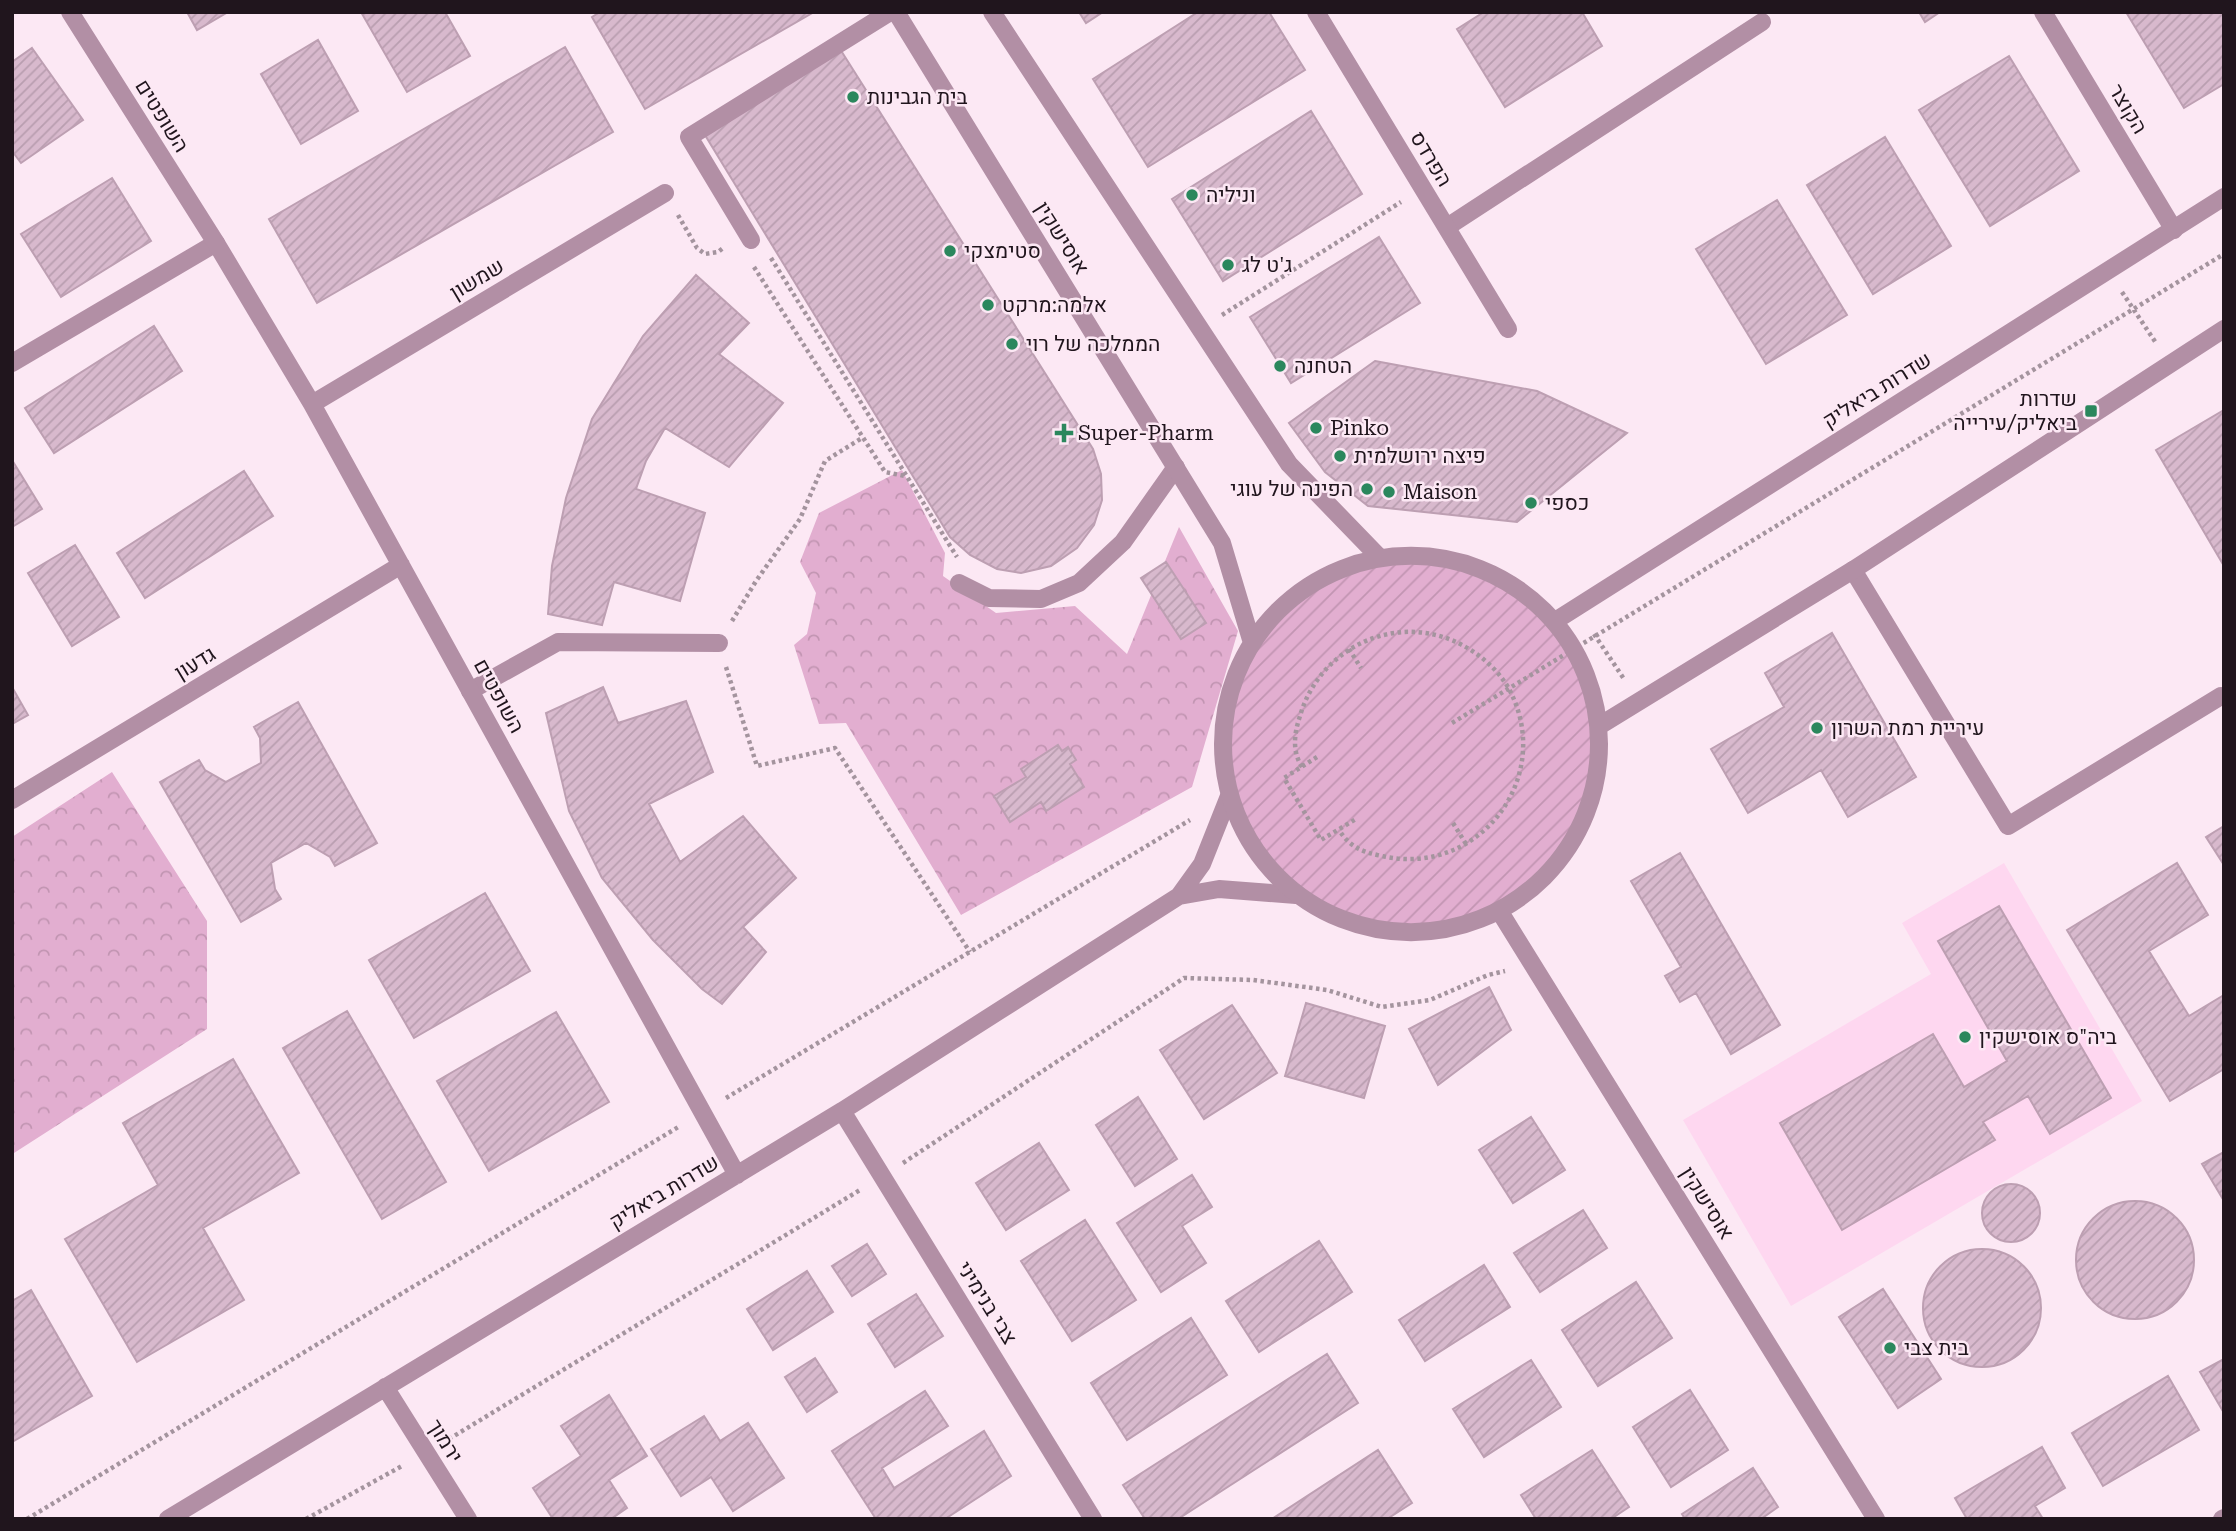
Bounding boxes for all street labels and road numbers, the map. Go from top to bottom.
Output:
street label: השופטים [130,75,194,157]
street label: הקוצר [2104,80,2152,138]
street label: הפרדס [1405,127,1457,191]
street label: אוסישקין [1030,197,1094,279]
street label: שמשון [446,254,508,304]
street label: שדרות ביאליק [1818,347,1936,433]
street label: גדעון [170,642,220,684]
street label: השופטים [469,655,529,737]
street label: שדרות ביאליק [605,1150,723,1234]
street label: אוסישקין [1675,1162,1739,1244]
street label: צבי בנימיני [952,1257,1022,1349]
street label: ירמוך [422,1415,468,1467]

